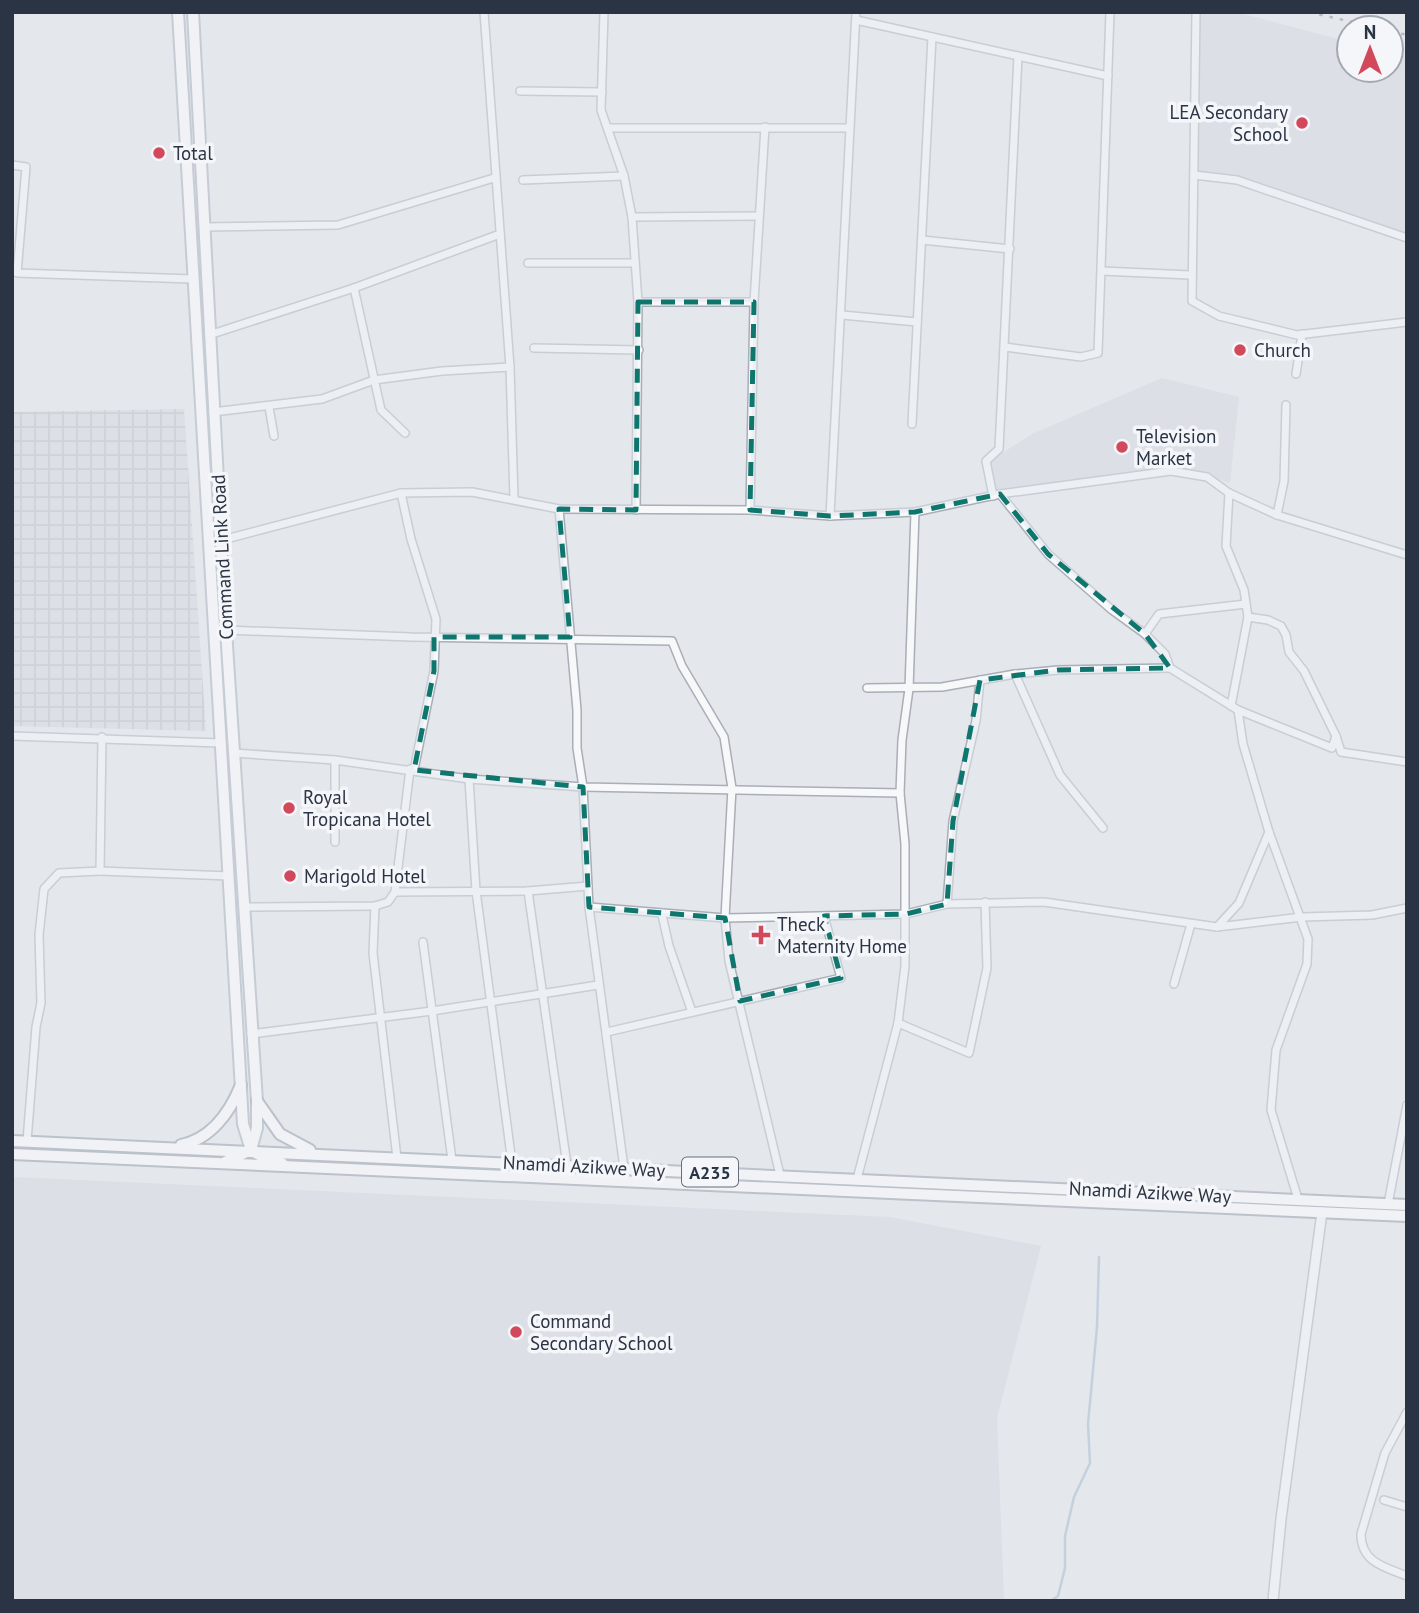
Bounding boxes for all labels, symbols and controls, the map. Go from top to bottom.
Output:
north arrow [1335,14,1405,84]
text: N [1364,20,1376,44]
place label: LEA Secondary School [1169,100,1288,146]
marker: LEA Secondary School [1294,115,1310,131]
place label: Total [173,141,213,165]
marker: Total [151,145,167,161]
place label: Church [1254,338,1311,362]
marker: Church [1232,342,1248,358]
place label: Television Market [1136,424,1216,470]
marker: Television Market [1114,439,1130,455]
street label: Command Link Road [206,474,238,640]
place label: Royal Tropicana Hotel [303,785,431,831]
marker: Royal Tropicana Hotel [281,800,297,816]
place label: Marigold Hotel [304,864,426,888]
marker: Marigold Hotel [282,868,298,884]
place label: Theck Maternity Home [777,912,907,958]
marker: Theck Maternity Home [751,925,771,945]
street label: Nnamdi Azikwe Way [502,1150,666,1182]
road number: A235 [682,1157,738,1186]
street label: Nnamdi Azikwe Way [1068,1176,1232,1208]
place label: Command Secondary School [530,1309,673,1355]
marker: Command Secondary School [508,1324,524,1340]

